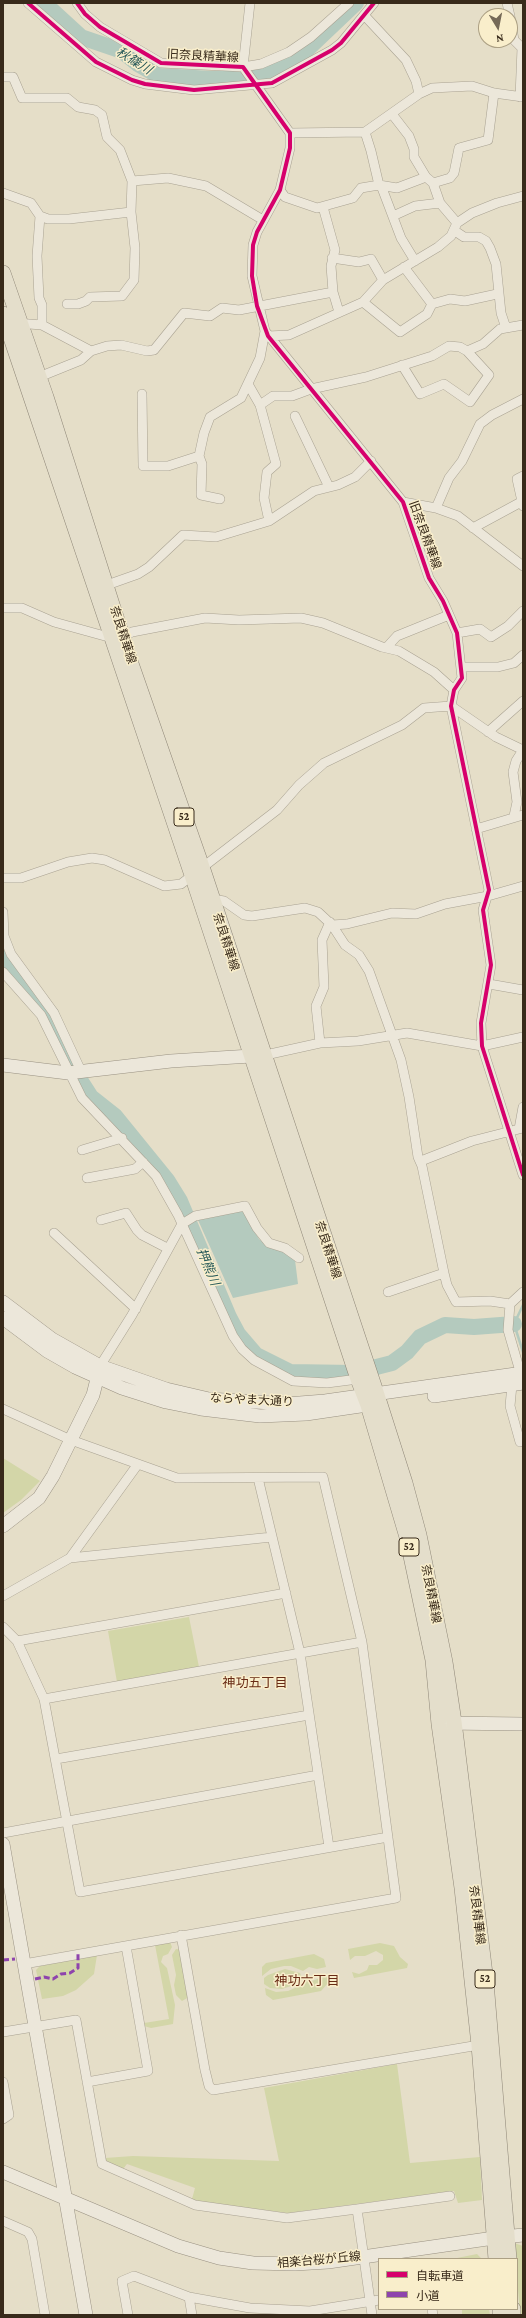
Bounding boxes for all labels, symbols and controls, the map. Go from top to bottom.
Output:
north arrow [478,8,518,48]
text: N [495,32,505,45]
water label: 秋篠川 [113,44,155,78]
street label: 旧奈良精華線 [167,47,239,65]
street label: 旧奈良精華線 [406,499,444,571]
street label: 奈良精華線 [107,604,139,666]
road number: 52 [174,808,194,826]
street label: 奈良精華線 [210,911,242,973]
street label: 奈良精華線 [312,1219,344,1281]
water label: 押熊川 [193,1246,223,1288]
street label: ならやま大通り [210,1391,294,1409]
road number: 52 [399,1538,419,1556]
street label: 奈良精華線 [418,1563,444,1625]
district label: 神功五丁目 [223,1675,287,1691]
street label: 奈良精華線 [466,1884,488,1946]
road number: 52 [475,1970,495,1988]
district label: 神功六丁目 [275,1973,339,1989]
street label: 相楽台桜が丘線 [277,2249,361,2271]
legend [378,2258,518,2310]
text: 自転車道 [416,2269,464,2283]
text: 小道 [416,2289,440,2303]

